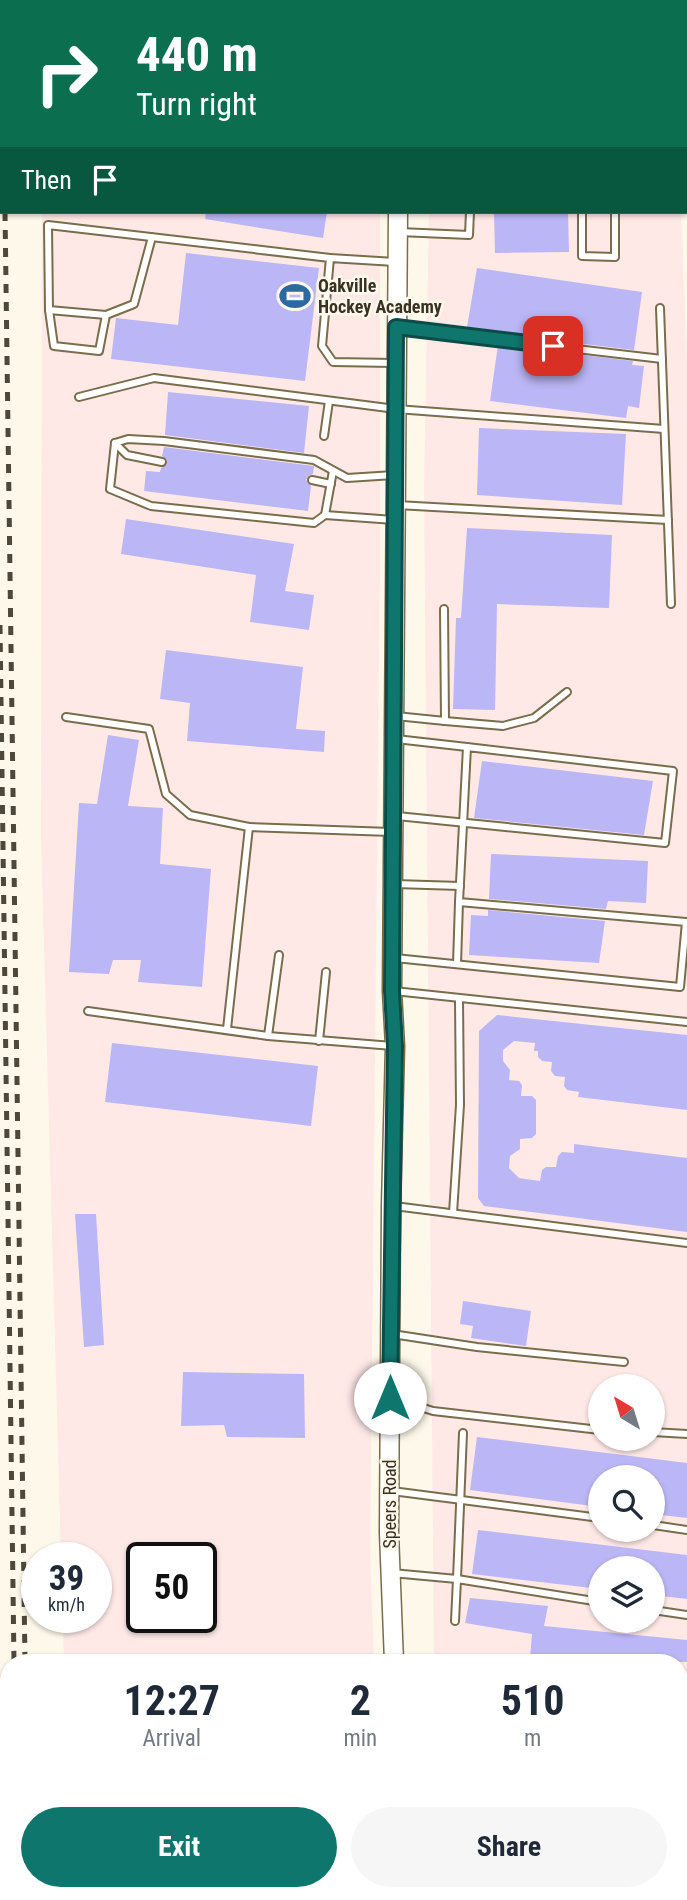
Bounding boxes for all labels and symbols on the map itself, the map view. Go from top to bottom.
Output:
place label: Oakville Hockey Academy [318,275,442,317]
sports icon: Oakville Hockey Academy [278,279,312,313]
pin [523,316,583,376]
position arrow [353,1361,427,1435]
north arrow [588,1374,665,1451]
street label: Speers Road [379,1459,400,1549]
speed limit sign: 50 [126,1542,217,1633]

